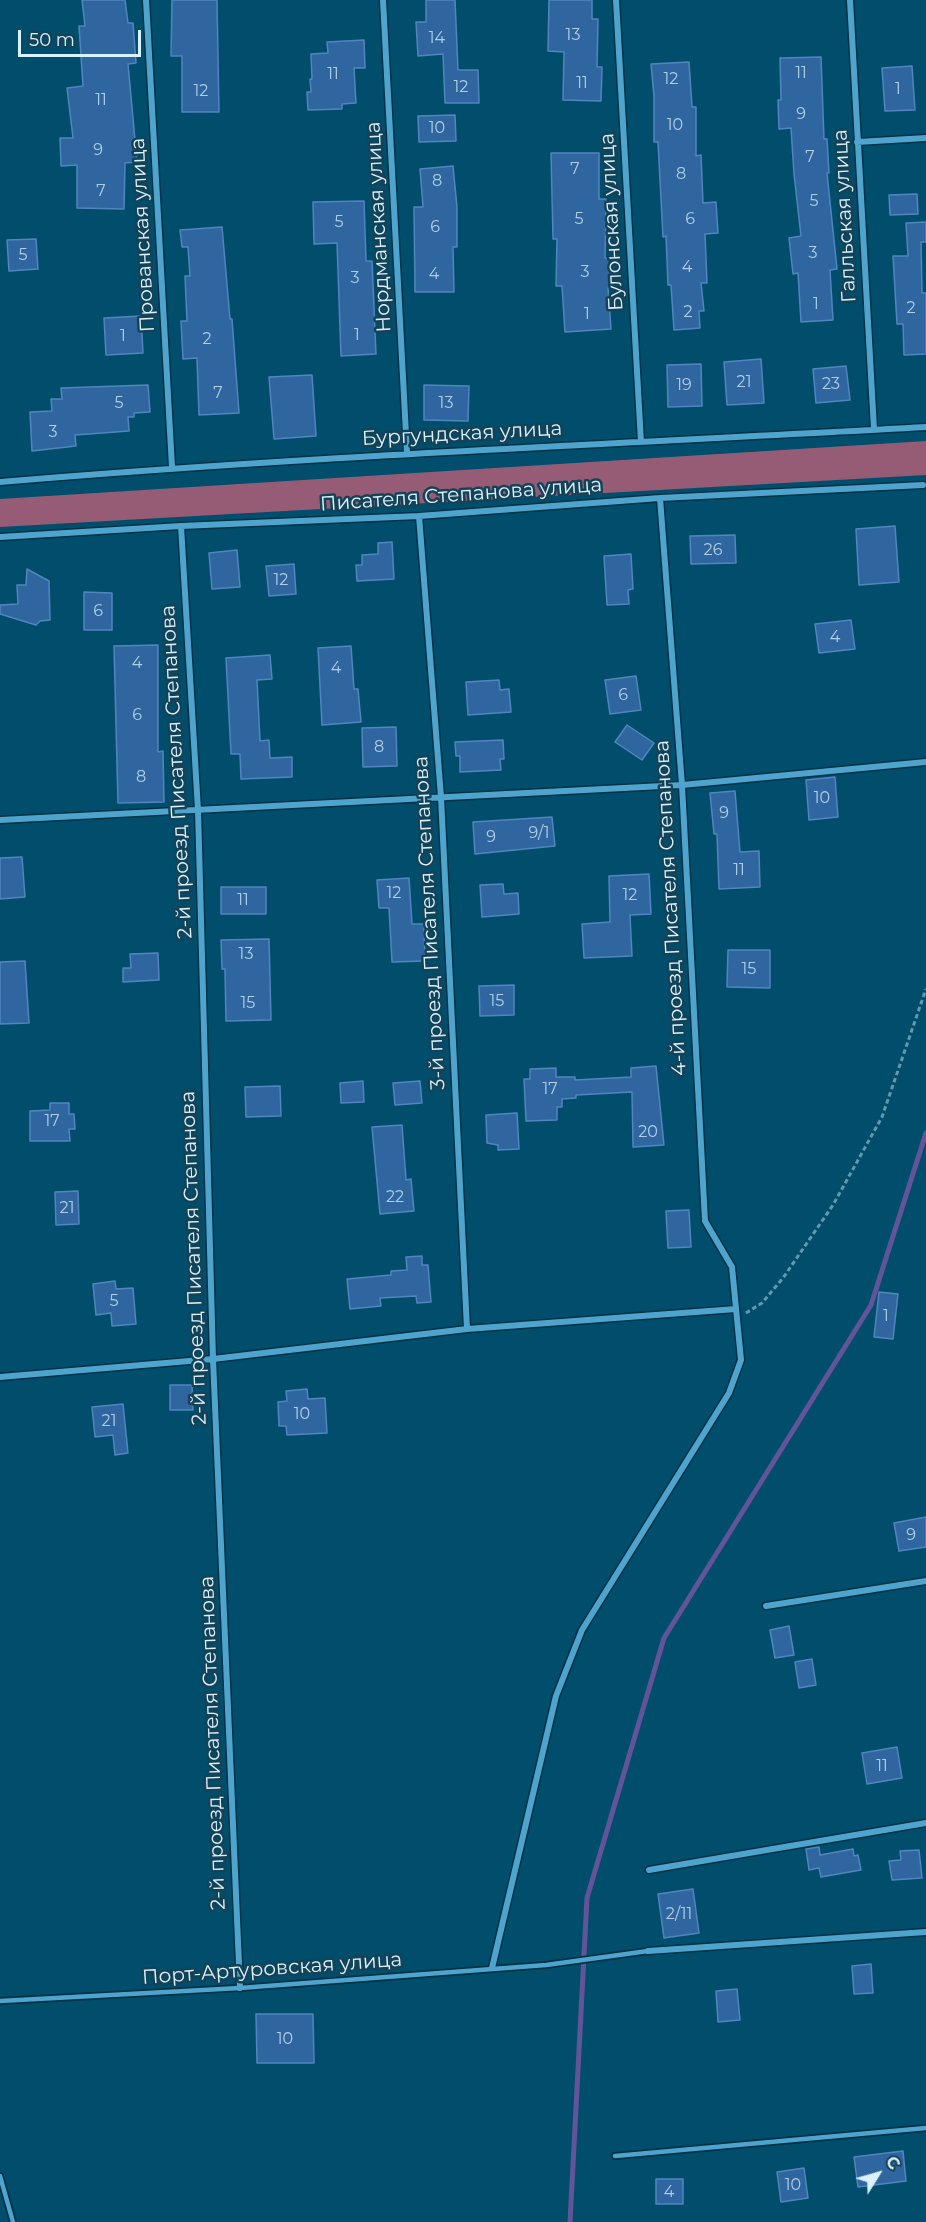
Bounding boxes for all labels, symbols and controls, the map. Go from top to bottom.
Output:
scale bar [21,18,144,56]
house number: 13 [566,25,580,45]
house number: 14 [429,28,445,48]
text: 50 m [29,29,75,51]
house number: 11 [795,63,807,83]
house number: 11 [327,64,339,84]
house number: 12 [664,69,678,89]
house number: 11 [576,73,588,93]
house number: 12 [454,77,468,97]
house number: 1 [895,79,901,99]
house number: 12 [194,81,208,101]
house number: 11 [95,90,107,110]
house number: 9 [796,104,806,124]
house number: 10 [667,115,683,135]
house number: 10 [429,118,445,138]
street label: Нордманская улица [361,121,397,333]
street label: Галльская улица [828,129,862,303]
street label: Булонская улица [595,133,629,311]
street label: Прованская улица [126,137,160,333]
house number: 9 [93,140,103,160]
house number: 7 [805,147,815,167]
house number: 7 [570,159,580,179]
house number: 8 [676,164,686,184]
house number: 8 [432,171,442,191]
house number: 7 [96,181,106,201]
house number: 5 [809,191,819,211]
house number: 5 [574,209,584,229]
house number: 6 [685,209,695,229]
house number: 5 [334,212,344,232]
house number: 6 [430,217,440,237]
house number: 3 [808,243,818,263]
house number: 5 [18,245,28,265]
house number: 4 [682,257,692,277]
house number: 3 [580,262,590,282]
house number: 4 [429,264,439,284]
house number: 3 [350,268,360,288]
house number: 1 [813,294,819,314]
house number: 2 [906,298,916,318]
house number: 2 [683,302,693,322]
house number: 1 [584,304,590,324]
house number: 1 [354,325,360,345]
house number: 1 [120,326,126,346]
house number: 2 [202,329,212,349]
house number: 21 [737,372,751,392]
house number: 23 [822,374,840,394]
house number: 19 [676,375,692,395]
house number: 7 [213,383,223,403]
house number: 5 [114,393,124,413]
house number: 13 [439,393,453,413]
street label: Бургундская улица [361,417,563,451]
house number: 3 [48,422,58,442]
street label: Писателя Степанова улица [319,473,603,517]
house number: 26 [704,540,722,560]
house number: 12 [274,570,288,590]
house number: 6 [93,601,103,621]
street label: 2-й проезд Писателя Степанова [156,605,198,939]
house number: 4 [830,627,840,647]
house number: 4 [132,653,142,673]
house number: 4 [331,658,341,678]
house number: 6 [618,685,628,705]
house number: 6 [132,705,142,725]
house number: 8 [374,737,384,757]
street label: 4-й проезд Писателя Степанова [650,740,692,1076]
street label: 3-й проезд Писателя Степанова [409,756,451,1090]
house number: 8 [136,767,146,787]
house number: 10 [814,788,830,808]
house number: 9 [719,803,729,823]
house number: 9/1 [528,823,550,843]
house number: 9 [486,827,496,847]
house number: 11 [733,860,745,880]
house number: 12 [387,883,401,903]
house number: 12 [623,885,637,905]
house number: 11 [237,890,249,910]
house number: 13 [239,944,253,964]
house number: 15 [742,959,756,979]
house number: 15 [490,991,504,1011]
house number: 15 [241,993,255,1013]
house number: 17 [542,1079,558,1099]
street label: 2-й проезд Писателя Степанова [176,1091,212,1425]
house number: 17 [44,1111,60,1131]
house number: 20 [638,1122,658,1142]
house number: 22 [386,1187,404,1207]
house number: 21 [60,1198,74,1218]
house number: 5 [109,1291,119,1311]
house number: 1 [883,1306,889,1326]
house number: 10 [294,1404,310,1424]
house number: 21 [102,1411,116,1431]
house number: 9 [906,1525,916,1545]
street label: 2-й проезд Писателя Степанова [195,1576,231,1910]
house number: 11 [876,1756,888,1776]
house number: 2/11 [666,1904,692,1924]
street label: Порт-Артуровская улица [141,1948,403,1990]
house number: 10 [277,2029,293,2049]
north arrow [848,2144,908,2204]
text: С [882,2153,904,2173]
house number: 10 [785,2175,801,2195]
house number: 4 [664,2182,674,2202]

